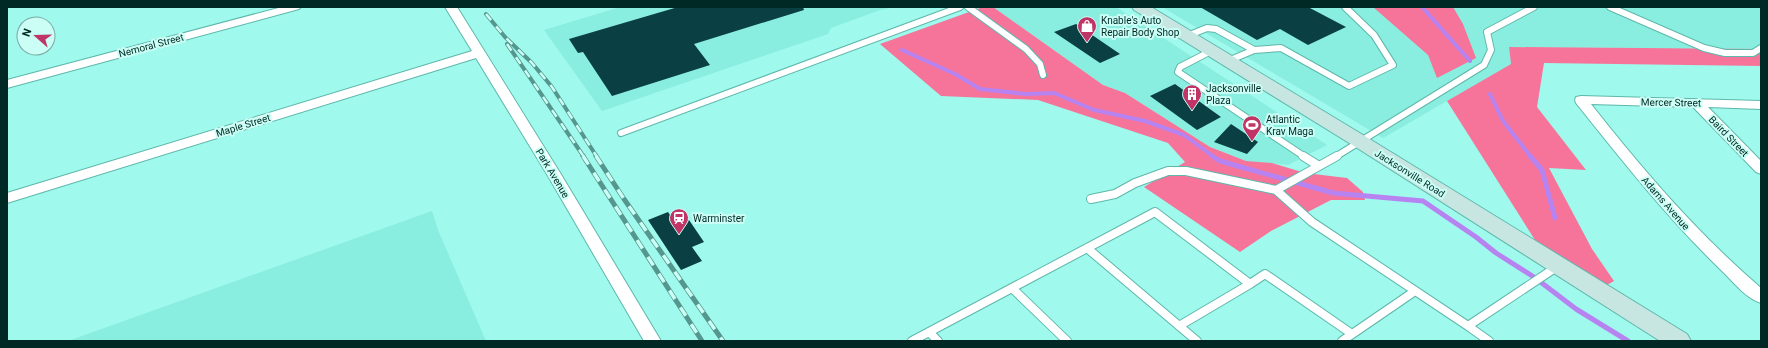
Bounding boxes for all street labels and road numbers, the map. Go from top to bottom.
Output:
street label: Nemoral Street [117,32,185,59]
street label: Mercer Street [1641,96,1701,109]
street label: Maple Street [215,112,272,139]
street label: Baird Street [1707,114,1751,159]
street label: Park Avenue [534,147,572,200]
street label: Jacksonville Road [1373,147,1447,199]
street label: Adams Avenue [1640,175,1692,232]

